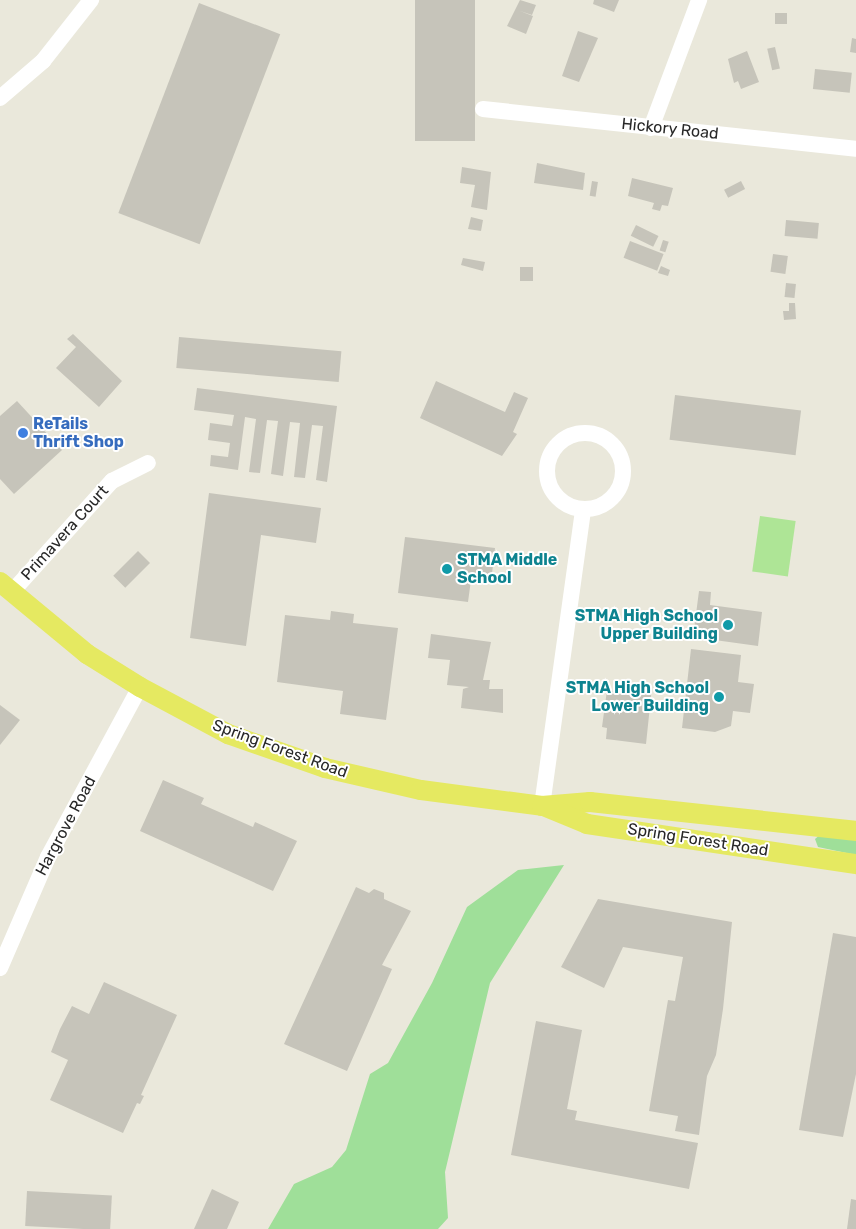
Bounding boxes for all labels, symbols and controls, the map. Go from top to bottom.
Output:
street label: Hickory Road [620,114,720,144]
place label: ReTails Thrift Shop [33,414,124,452]
marker: ReTails Thrift Shop [17,427,29,439]
street label: Primavera Court [17,482,113,584]
place label: STMA Middle School [457,550,558,588]
marker: STMA Middle School [441,563,453,575]
place label: STMA High School Upper Building [574,606,718,644]
marker: STMA High School Upper Building [722,619,734,631]
place label: STMA High School Lower Building [565,678,709,716]
marker: STMA High School Lower Building [713,691,725,703]
street label: Spring Forest Road [210,716,350,782]
street label: Hargrove Road [32,773,100,879]
street label: Spring Forest Road [626,819,770,861]

